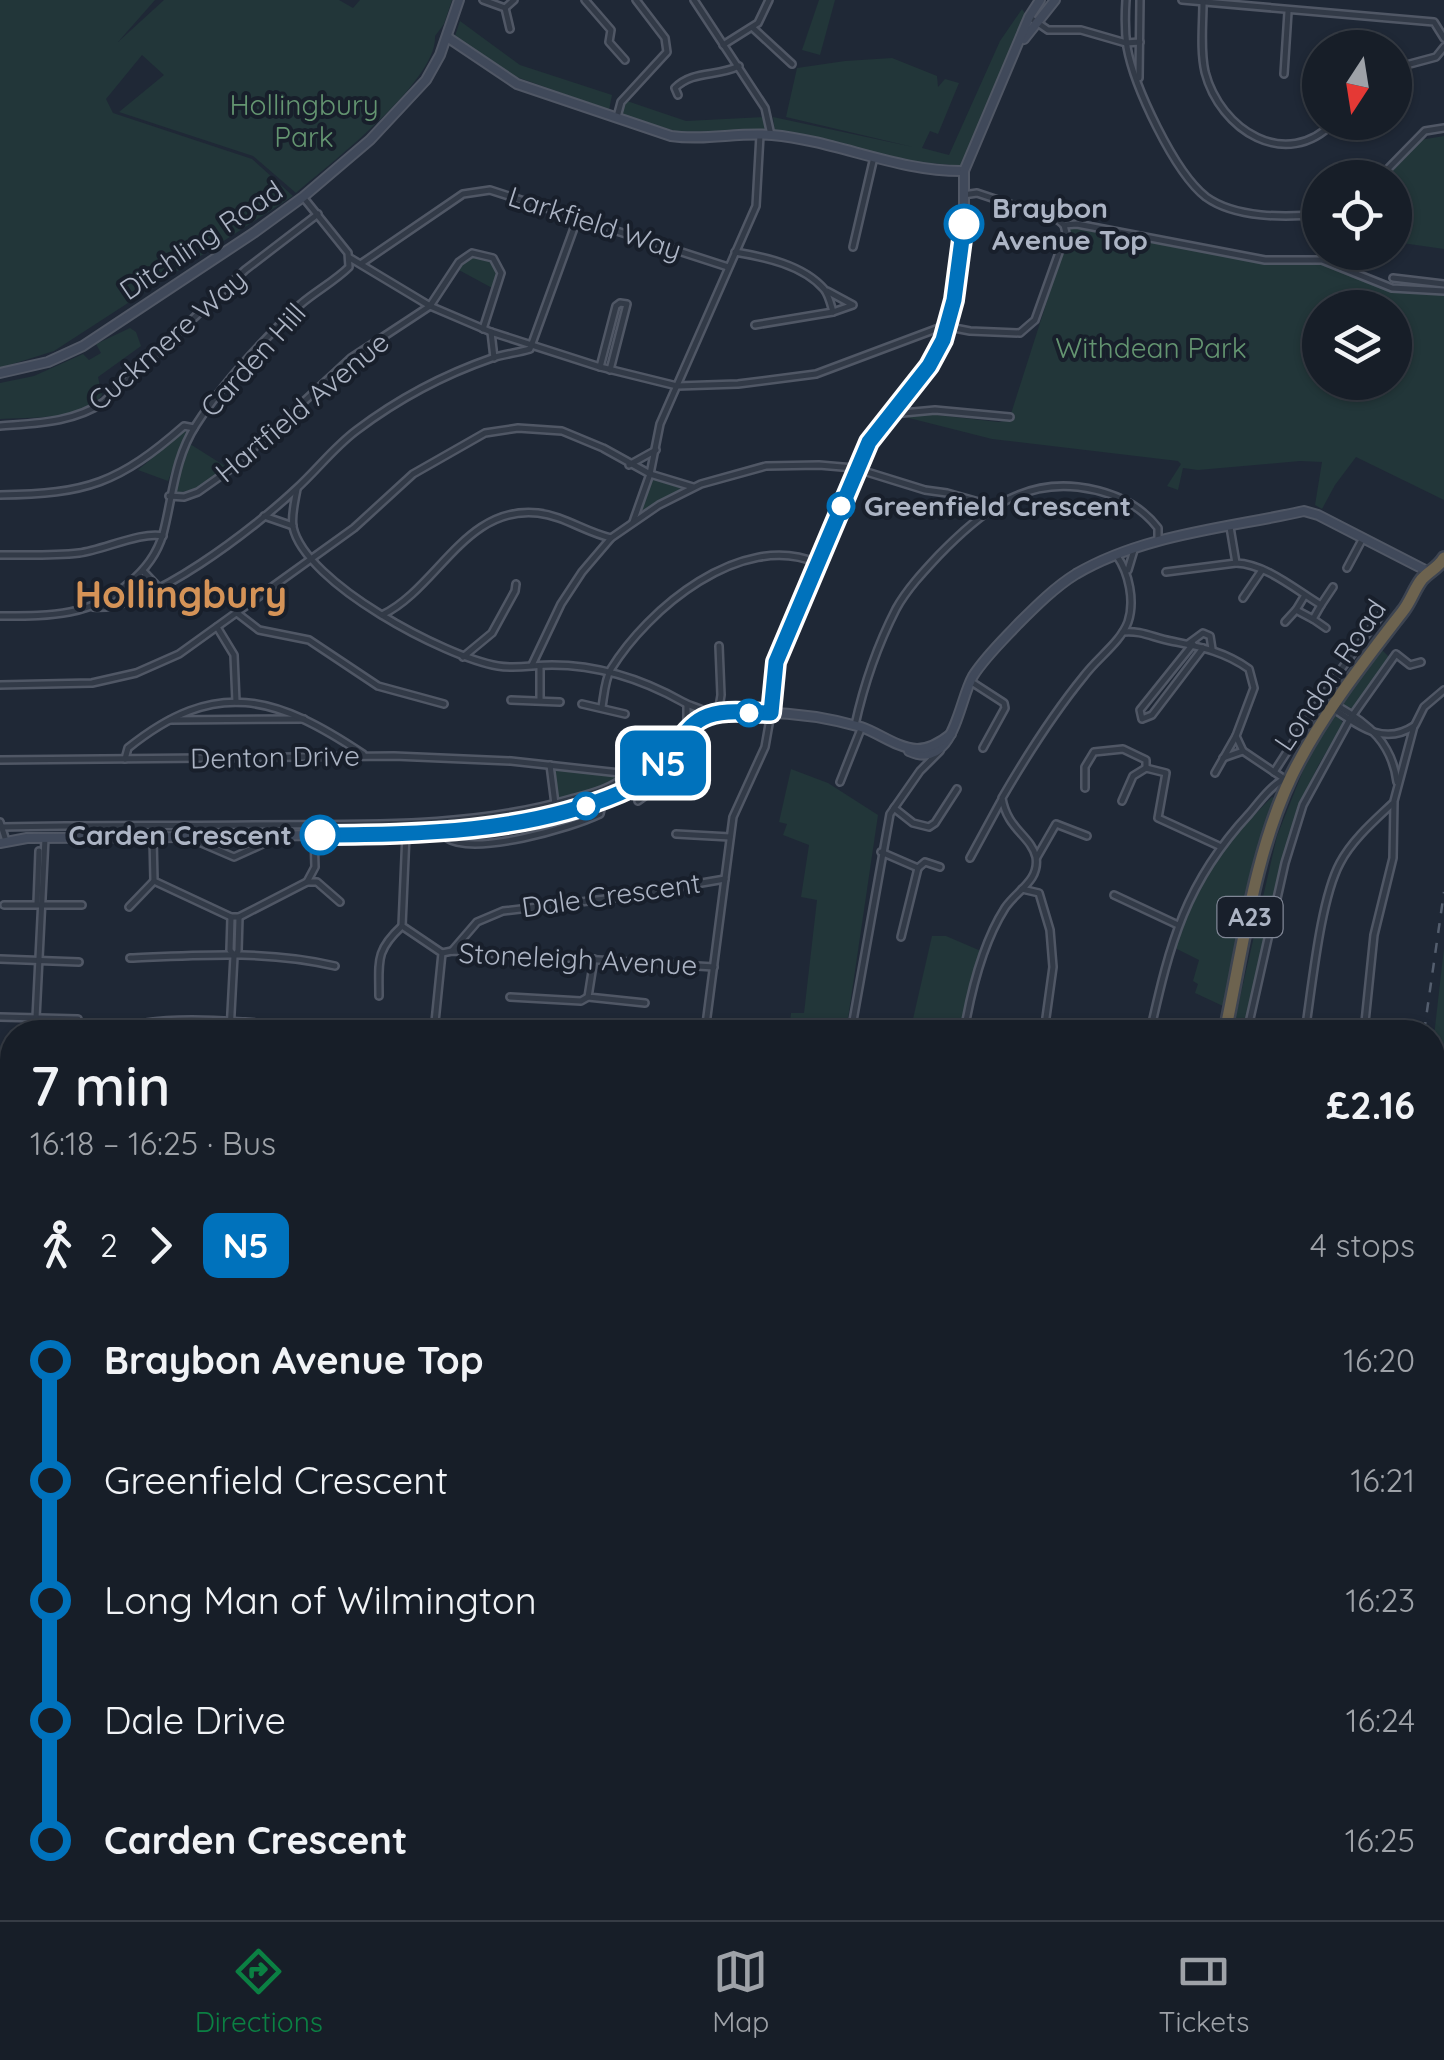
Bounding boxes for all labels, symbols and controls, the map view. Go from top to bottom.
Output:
north arrow [1302,30,1412,140]
map controls [1302,30,1412,400]
park label: Hollingbury Park [229,87,379,154]
button: locate [1302,160,1412,270]
street label: Ditchling Road [113,172,289,307]
street label: Larkfield Way [504,178,686,267]
place label: Braybon Avenue Top [992,190,1148,257]
marker: Braybon Avenue Top [945,205,983,243]
street label: Cuckmere Way [80,261,253,418]
button: layers [1302,290,1412,400]
street label: Carden Hill [192,296,313,424]
street label: Hartfield Avenue [208,324,396,489]
park label: Withdean Park [1055,330,1247,365]
place label: Greenfield Crescent [864,488,1131,523]
marker: Greenfield Crescent [828,493,854,519]
district label: Hollingbury [75,570,287,618]
street label: London Road [1266,592,1393,757]
unlabelled marker [736,700,762,726]
line badge: N5 [618,730,708,796]
street label: Denton Drive [190,738,360,775]
text: N5 [640,741,686,785]
unlabelled marker [573,793,599,819]
marker: Carden Crescent [301,816,339,854]
place label: Carden Crescent [68,817,292,852]
street label: Dale Crescent [519,865,703,924]
road number: A23 [1218,897,1282,937]
street label: Stoneleigh Avenue [458,935,698,982]
text: 7 min [30,1051,170,1120]
text: £2.16 [1326,1081,1415,1129]
text: 16:18 – 16:25 · Bus [30,1123,276,1163]
icon: walk [30,1218,85,1273]
icon: forward [133,1218,188,1273]
text: N5 [223,1223,269,1267]
text: 2 [100,1225,118,1265]
text: 4 stops [1310,1225,1415,1265]
text: Braybon Avenue Top [104,1336,484,1384]
text: 16:20 [1343,1340,1415,1380]
text: Greenfield Crescent [104,1456,448,1504]
text: 16:21 [1350,1460,1415,1500]
text: Long Man of Wilmington [104,1576,537,1624]
text: 16:23 [1345,1580,1415,1620]
text: Dale Drive [104,1696,286,1744]
text: 16:24 [1346,1700,1415,1740]
text: Carden Crescent [104,1816,408,1864]
text: 16:25 [1345,1820,1415,1860]
tab: Directions [195,1944,323,2039]
tab: Map [712,1944,769,2039]
tab: Tickets [1159,1944,1249,2039]

